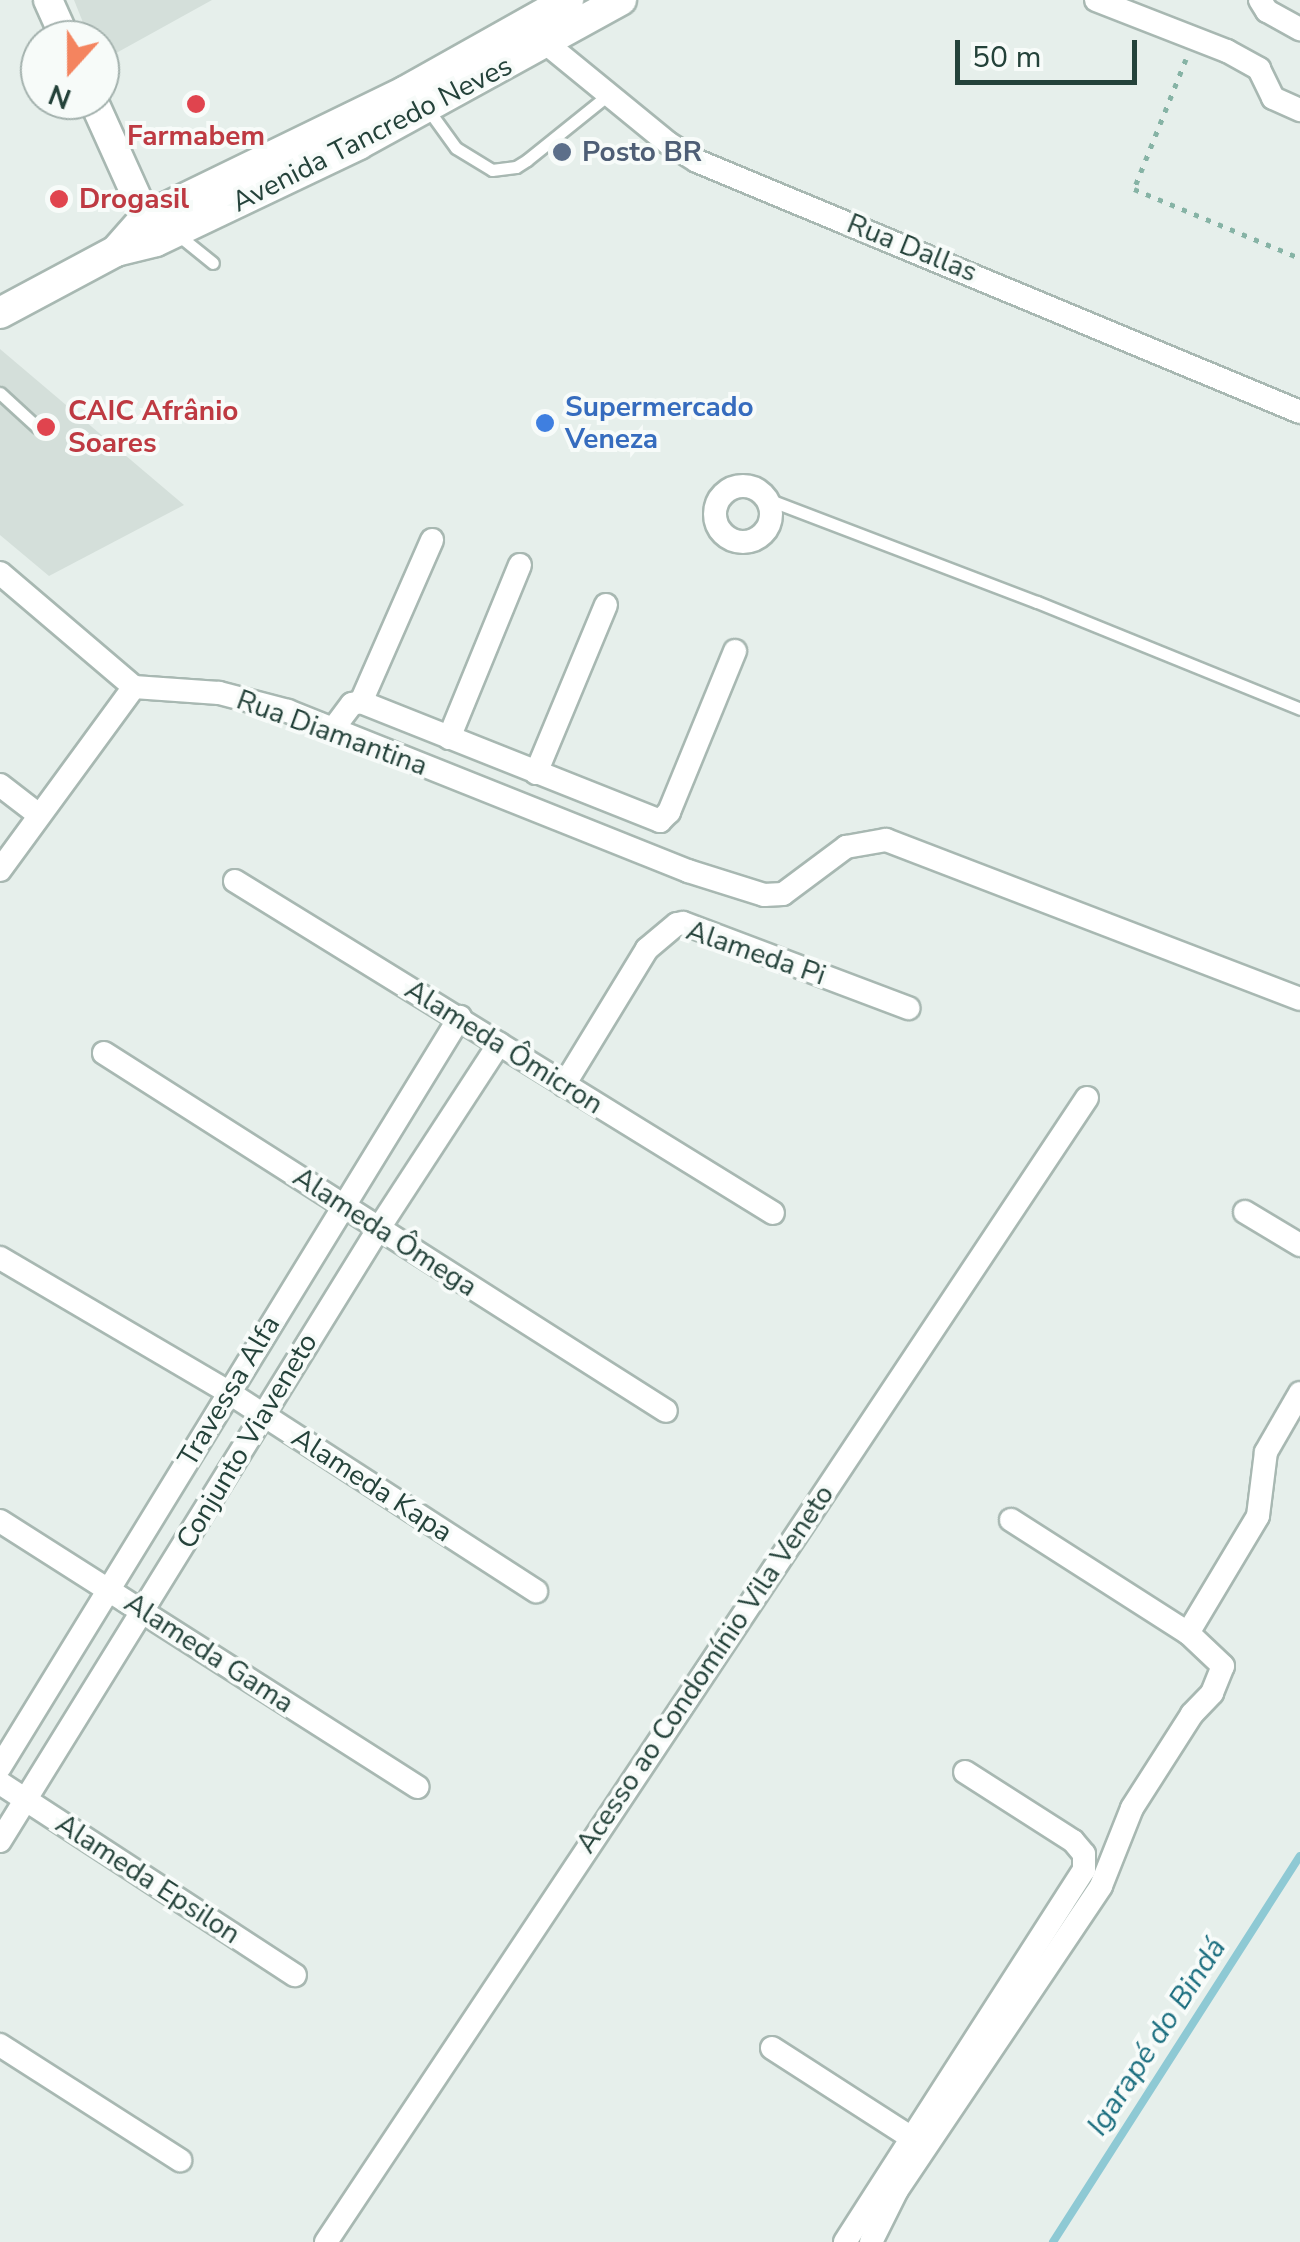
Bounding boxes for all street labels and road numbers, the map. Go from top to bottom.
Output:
street label: Avenida Tancredo Neves [226,49,518,219]
street label: Rua Dallas [842,207,982,289]
street label: Rua Diamantina [232,683,432,783]
street label: Alameda Pi [682,914,830,992]
street label: Alameda Ômicron [399,973,609,1121]
street label: Alameda Ômega [287,1160,483,1304]
street label: Travessa Alfa [171,1310,287,1472]
street label: Conjunto Viaveneto [169,1327,325,1555]
street label: Alameda Kapa [286,1421,458,1549]
street label: Acesso ao Condomínio Vila Veneto [569,1479,841,1859]
street label: Alameda Gama [118,1586,300,1720]
street label: Alameda Epsilon [50,1807,246,1951]

